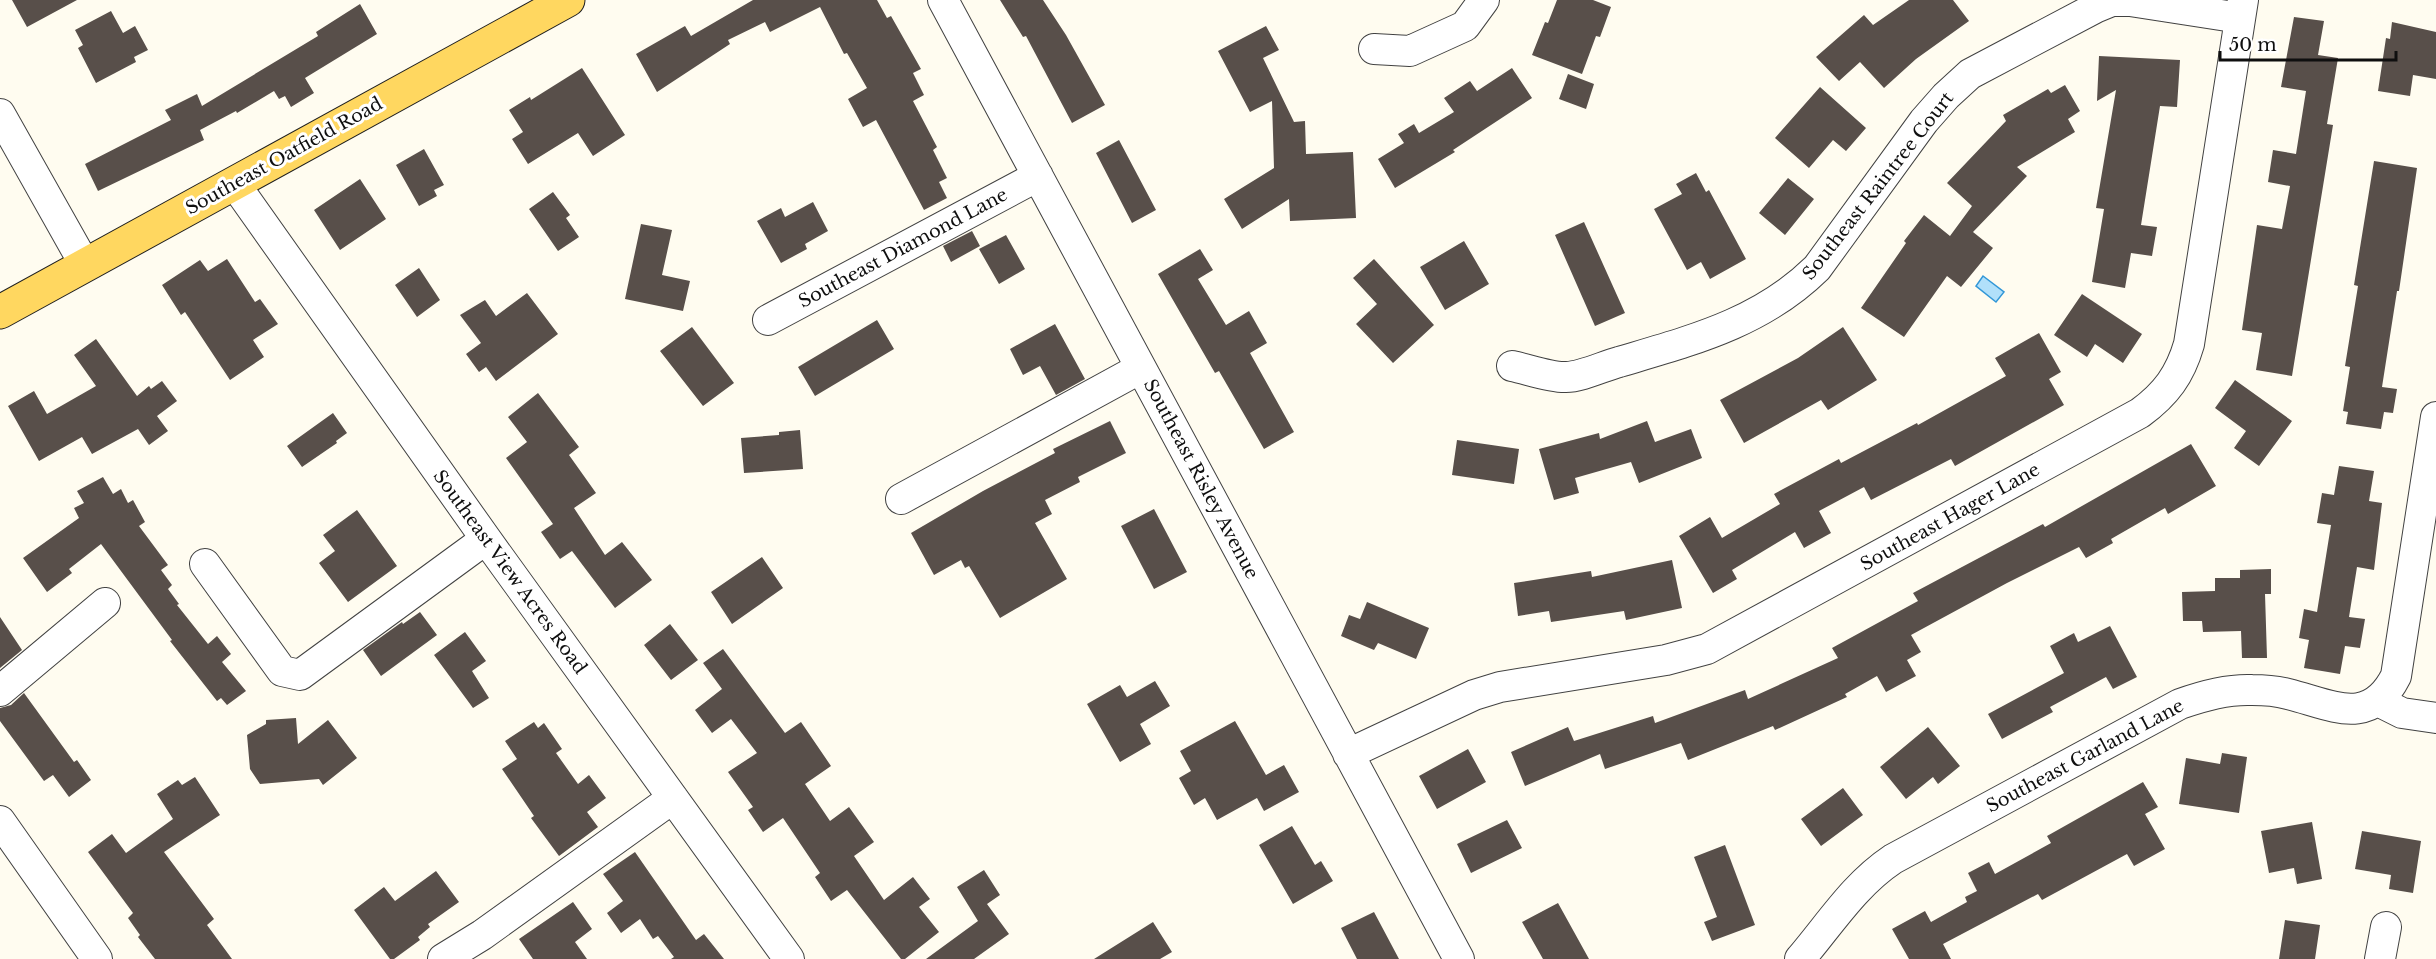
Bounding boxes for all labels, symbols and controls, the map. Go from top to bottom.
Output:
scale bar [2220,24,2396,62]
text: 50 m [2229,34,2277,56]
street label: Southeast Raintree Court [1798,88,1958,284]
street label: Southeast Oatfield Road [182,93,386,219]
street label: Southeast Diamond Lane [795,183,1011,313]
street label: Southeast Risley Avenue [1139,375,1263,583]
street label: Southeast Hager Lane [1856,458,2044,576]
street label: Southeast View Acres Road [429,466,591,678]
street label: Southeast Garland Lane [1982,695,2188,817]

